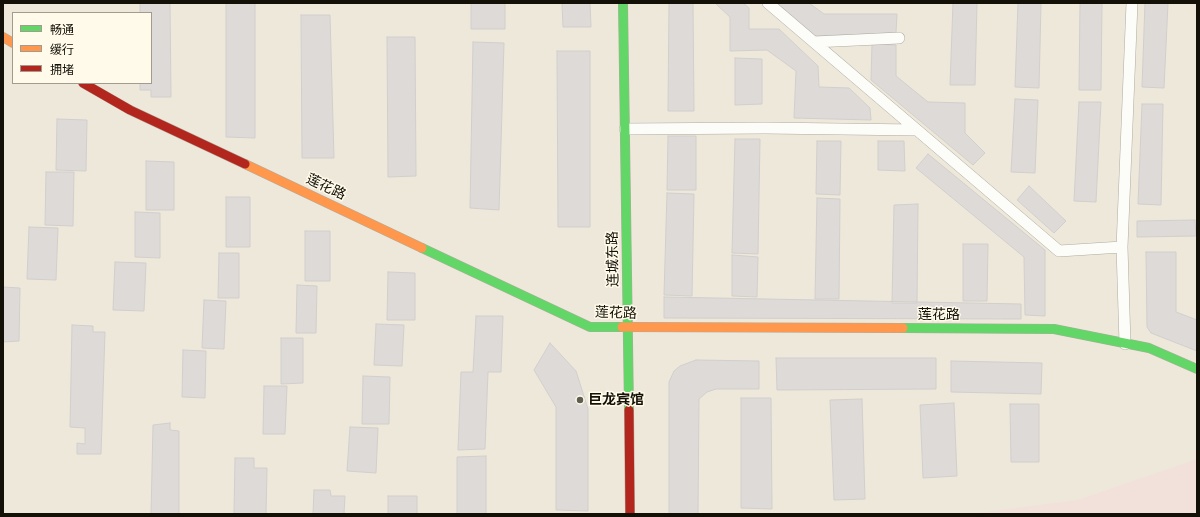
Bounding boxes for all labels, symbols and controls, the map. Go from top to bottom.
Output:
legend [12,12,152,84]
text: 畅通 [50,22,74,37]
text: 缓行 [50,42,74,57]
text: 拥堵 [50,62,74,77]
street label: 莲花路 [303,171,349,203]
street label: 连城东路 [604,231,622,287]
street label: 莲花路 [595,304,637,322]
street label: 莲花路 [918,307,960,323]
place label: 巨龙宾馆 [588,392,644,408]
marker: 巨龙宾馆 [575,395,585,405]

